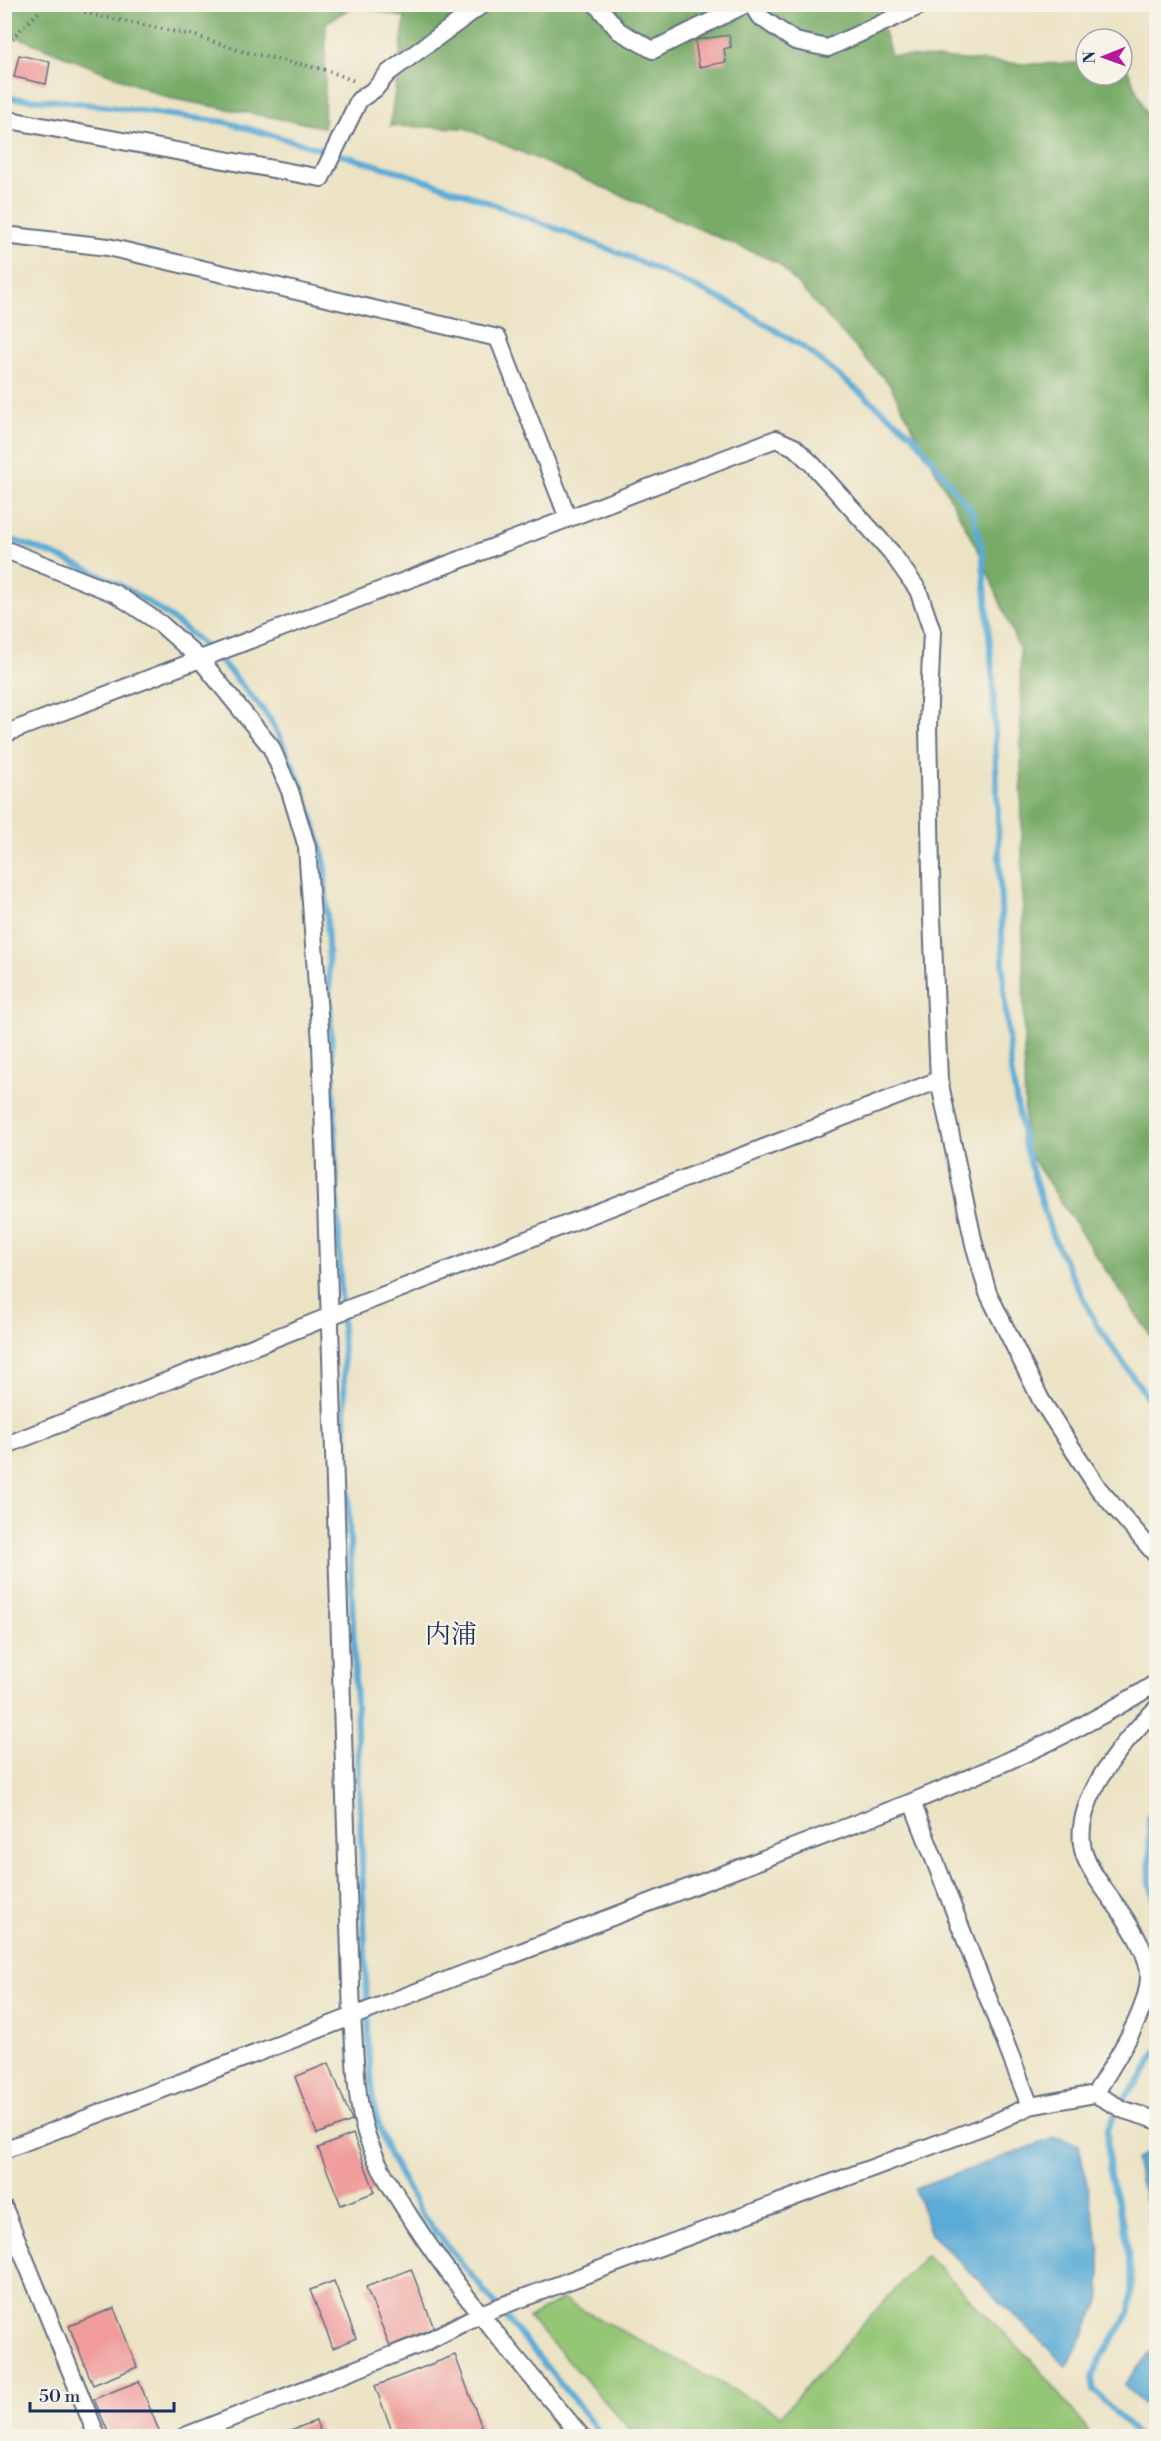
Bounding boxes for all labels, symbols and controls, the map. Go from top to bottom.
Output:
north arrow [1074,27,1134,87]
text: N [1080,50,1100,64]
district label: 内浦 [425,1619,477,1651]
scale bar [30,2375,174,2413]
text: 50 m [39,2385,81,2408]

